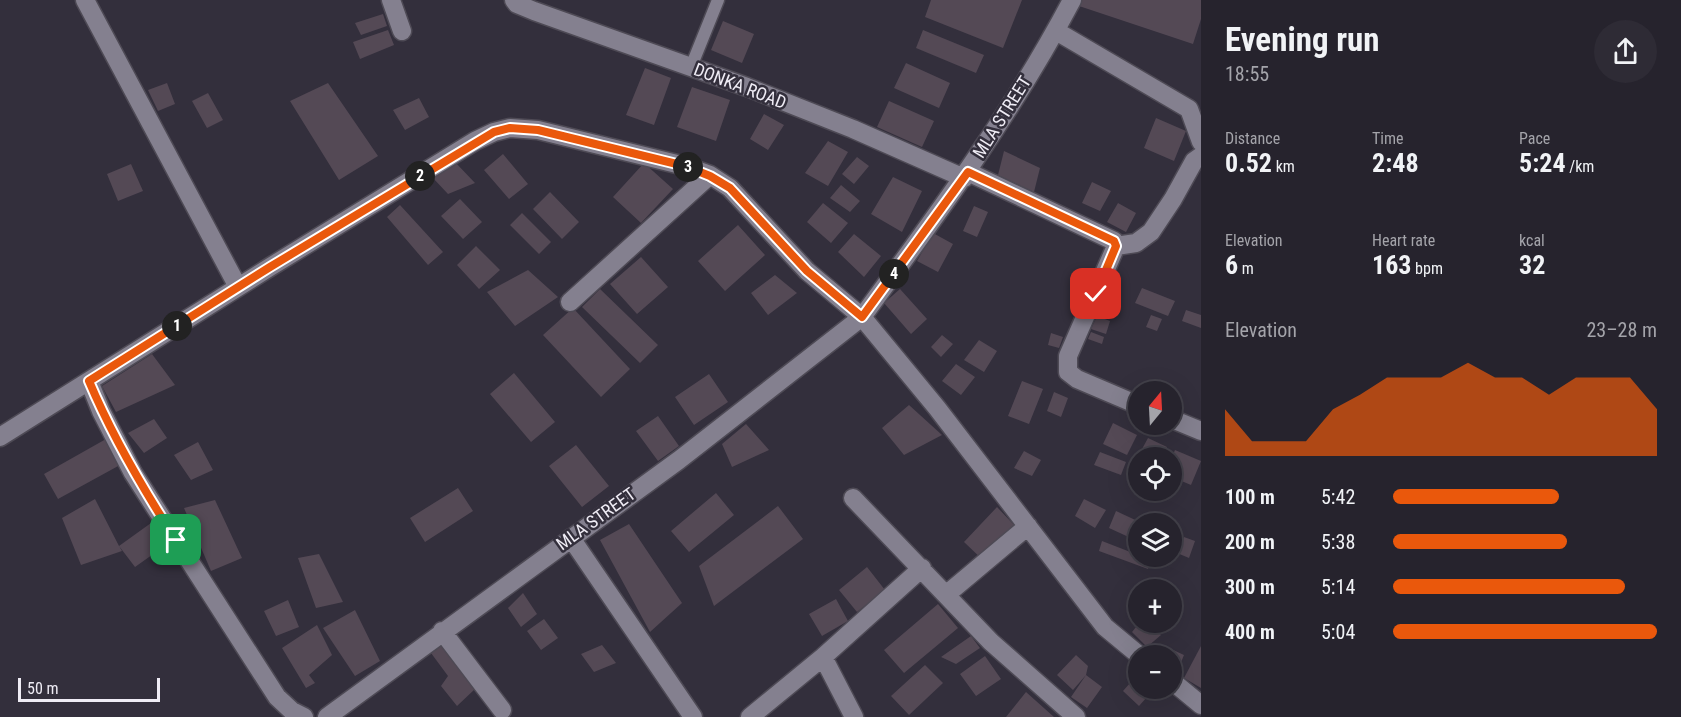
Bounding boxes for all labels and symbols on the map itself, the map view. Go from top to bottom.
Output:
street label: DONKA ROAD [691,58,789,113]
street label: MLA STREET [968,72,1035,162]
pin: 3 [673,152,703,182]
pin: 2 [405,161,435,191]
pin: 4 [879,259,909,289]
pin [1070,268,1121,319]
pin: 1 [162,311,192,341]
north arrow [1128,381,1182,435]
street label: MLA STREET [552,483,639,554]
pin [150,514,201,565]
scale bar [18,675,160,702]

